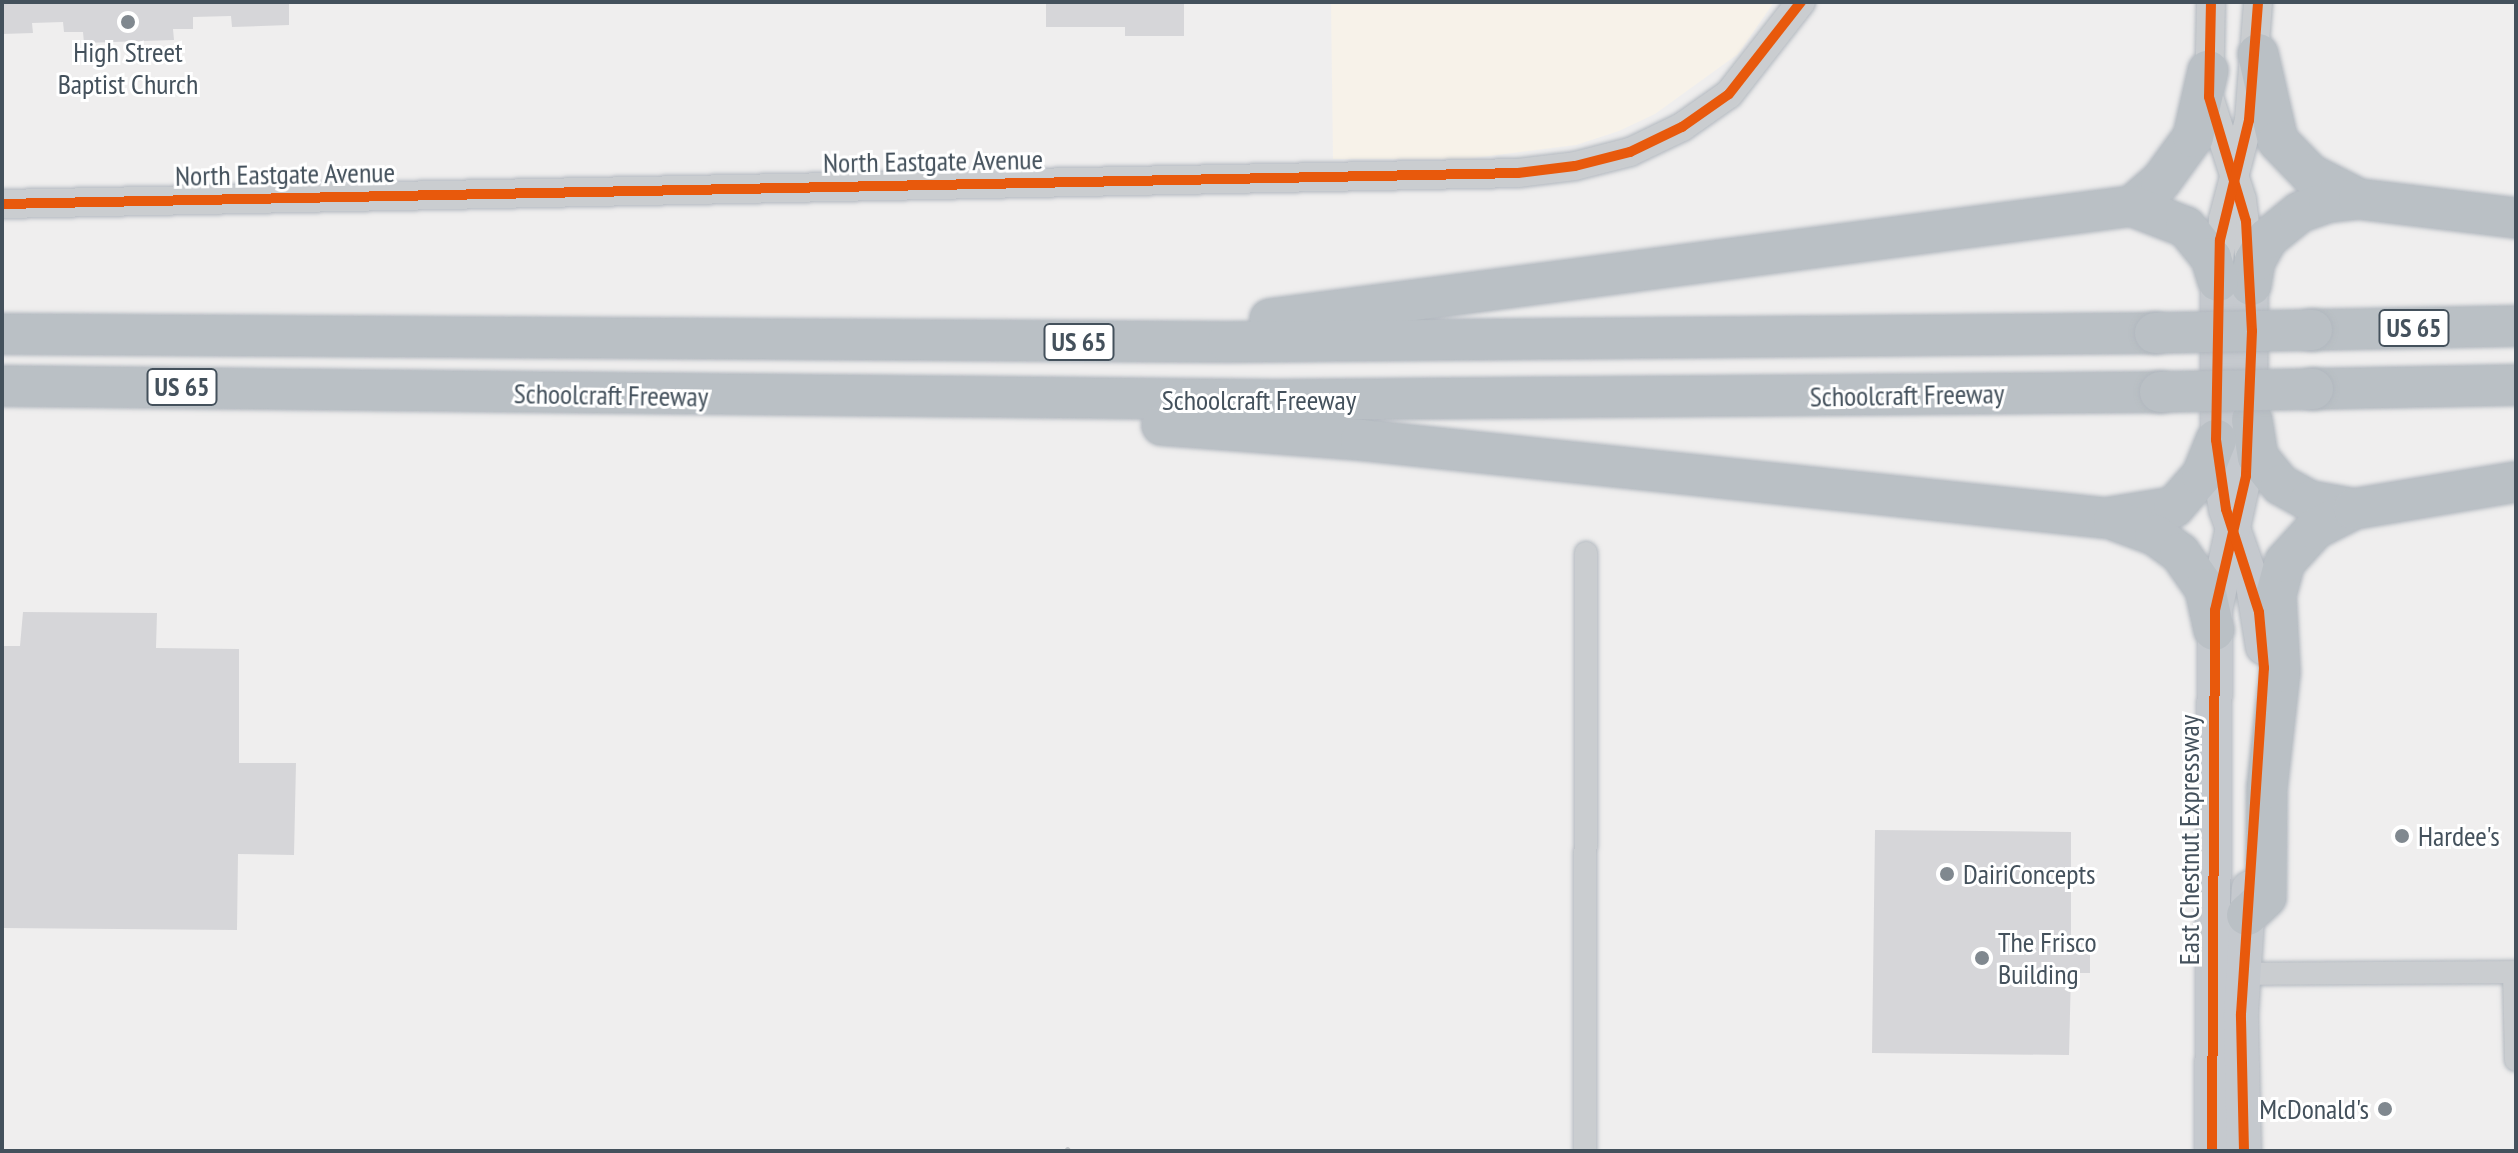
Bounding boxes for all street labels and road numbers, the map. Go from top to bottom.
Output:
street label: North Eastgate Avenue [822,142,1044,180]
street label: North Eastgate Avenue [174,155,396,193]
road number: US 65 [2378,306,2450,350]
road number: US 65 [1043,320,1115,364]
road number: US 65 [146,365,218,409]
street label: Schoolcraft Freeway [513,377,709,413]
street label: Schoolcraft Freeway [1809,377,2005,413]
street label: Schoolcraft Freeway [1162,383,1356,417]
street label: East Chestnut Expressway [2172,715,2206,965]

